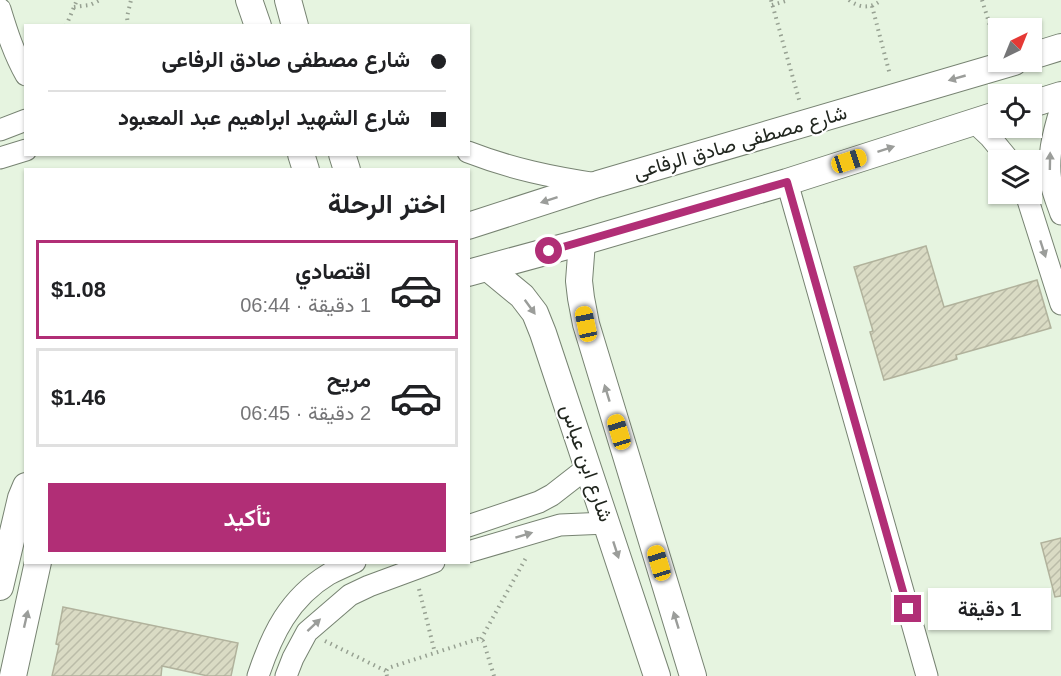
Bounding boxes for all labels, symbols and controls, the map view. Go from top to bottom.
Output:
north arrow [988,18,1042,72]
map controls [988,18,1042,204]
text: شارع مصطفى صادق الرفاعى [162,47,410,72]
one-way arrow [948,74,966,83]
button: locate [988,84,1042,138]
street label: شارع مصطفى صادق الرفاعى [631,101,850,186]
text: شارع الشهيد ابراهيم عبد المعبود [118,105,410,130]
one-way arrow [877,144,895,153]
car [829,147,869,175]
button: layers [988,150,1042,204]
one-way arrow [1045,151,1055,170]
text: اختر الرحلة [328,189,446,219]
one-way arrow [540,196,558,205]
route start [535,237,562,264]
one-way arrow [1039,240,1049,258]
text: اقتصادي [295,259,371,284]
icon: car [389,263,443,317]
text: $1.08 [51,277,106,302]
text: 1 دقيقة · 06:44 [240,294,371,316]
one-way arrow [524,299,536,315]
car [573,305,599,343]
text: مريح [327,367,371,392]
icon: car [389,371,443,425]
one-way arrow [602,384,611,402]
text: $1.46 [51,385,106,410]
street label: شارع ابن عباس [554,401,617,525]
text: 2 دقيقة · 06:45 [240,402,371,424]
car [605,412,633,452]
button: تأكيد [48,483,446,552]
one-way arrow [515,530,533,539]
one-way arrow [612,541,622,559]
car [645,543,673,583]
callout: 1 دقيقة [929,588,1052,630]
route end [894,595,921,622]
text: 1 دقيقة [958,598,1021,620]
one-way arrow [21,610,31,629]
one-way arrow [671,611,680,629]
one-way arrow [306,619,321,632]

